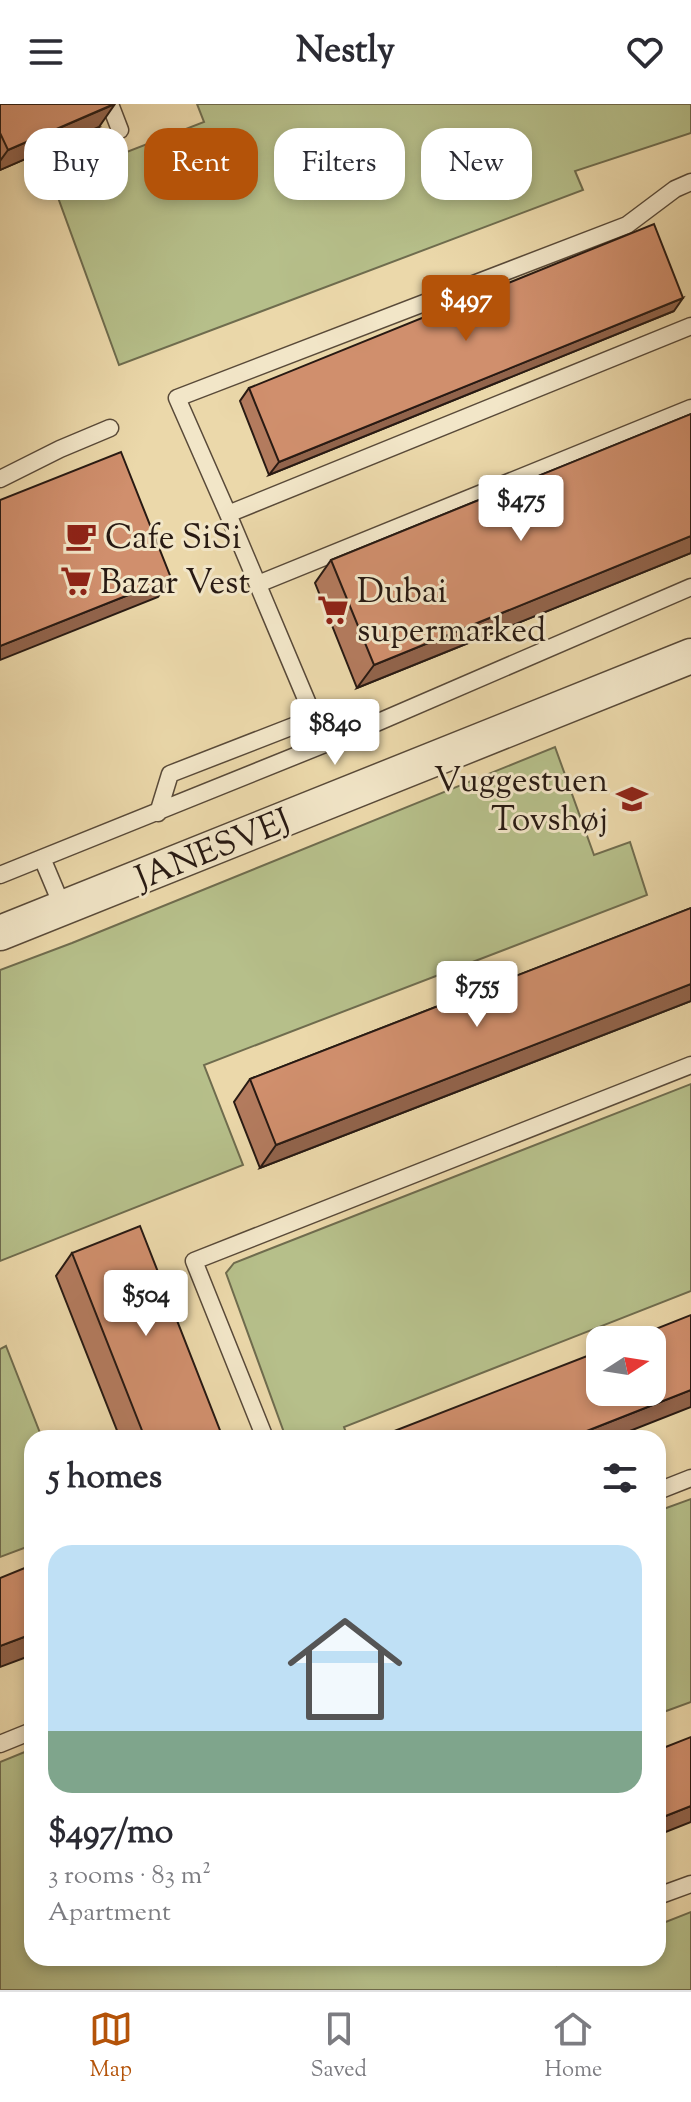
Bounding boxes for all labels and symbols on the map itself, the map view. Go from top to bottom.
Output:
pin: $497 [419,275,513,343]
pin: $475 [474,475,568,543]
place label: Cafe SiSi [105,515,241,564]
cafe icon: Cafe SiSi [64,519,98,553]
place label: Bazar Vest [100,560,250,609]
supermarket icon: Bazar Vest [59,564,93,598]
place label: Dubai supermarked [357,569,546,657]
supermarket icon: Dubai supermarked [316,593,350,627]
pin: $840 [288,699,382,767]
place label: Vuggestuen Tovshøj [434,758,608,846]
school or university icon: Vuggestuen Tovshøj [615,782,649,816]
street label: JANESVEJ [127,798,298,905]
pin: $755 [430,961,524,1029]
pin: $504 [99,1270,193,1338]
north arrow [586,1326,666,1406]

